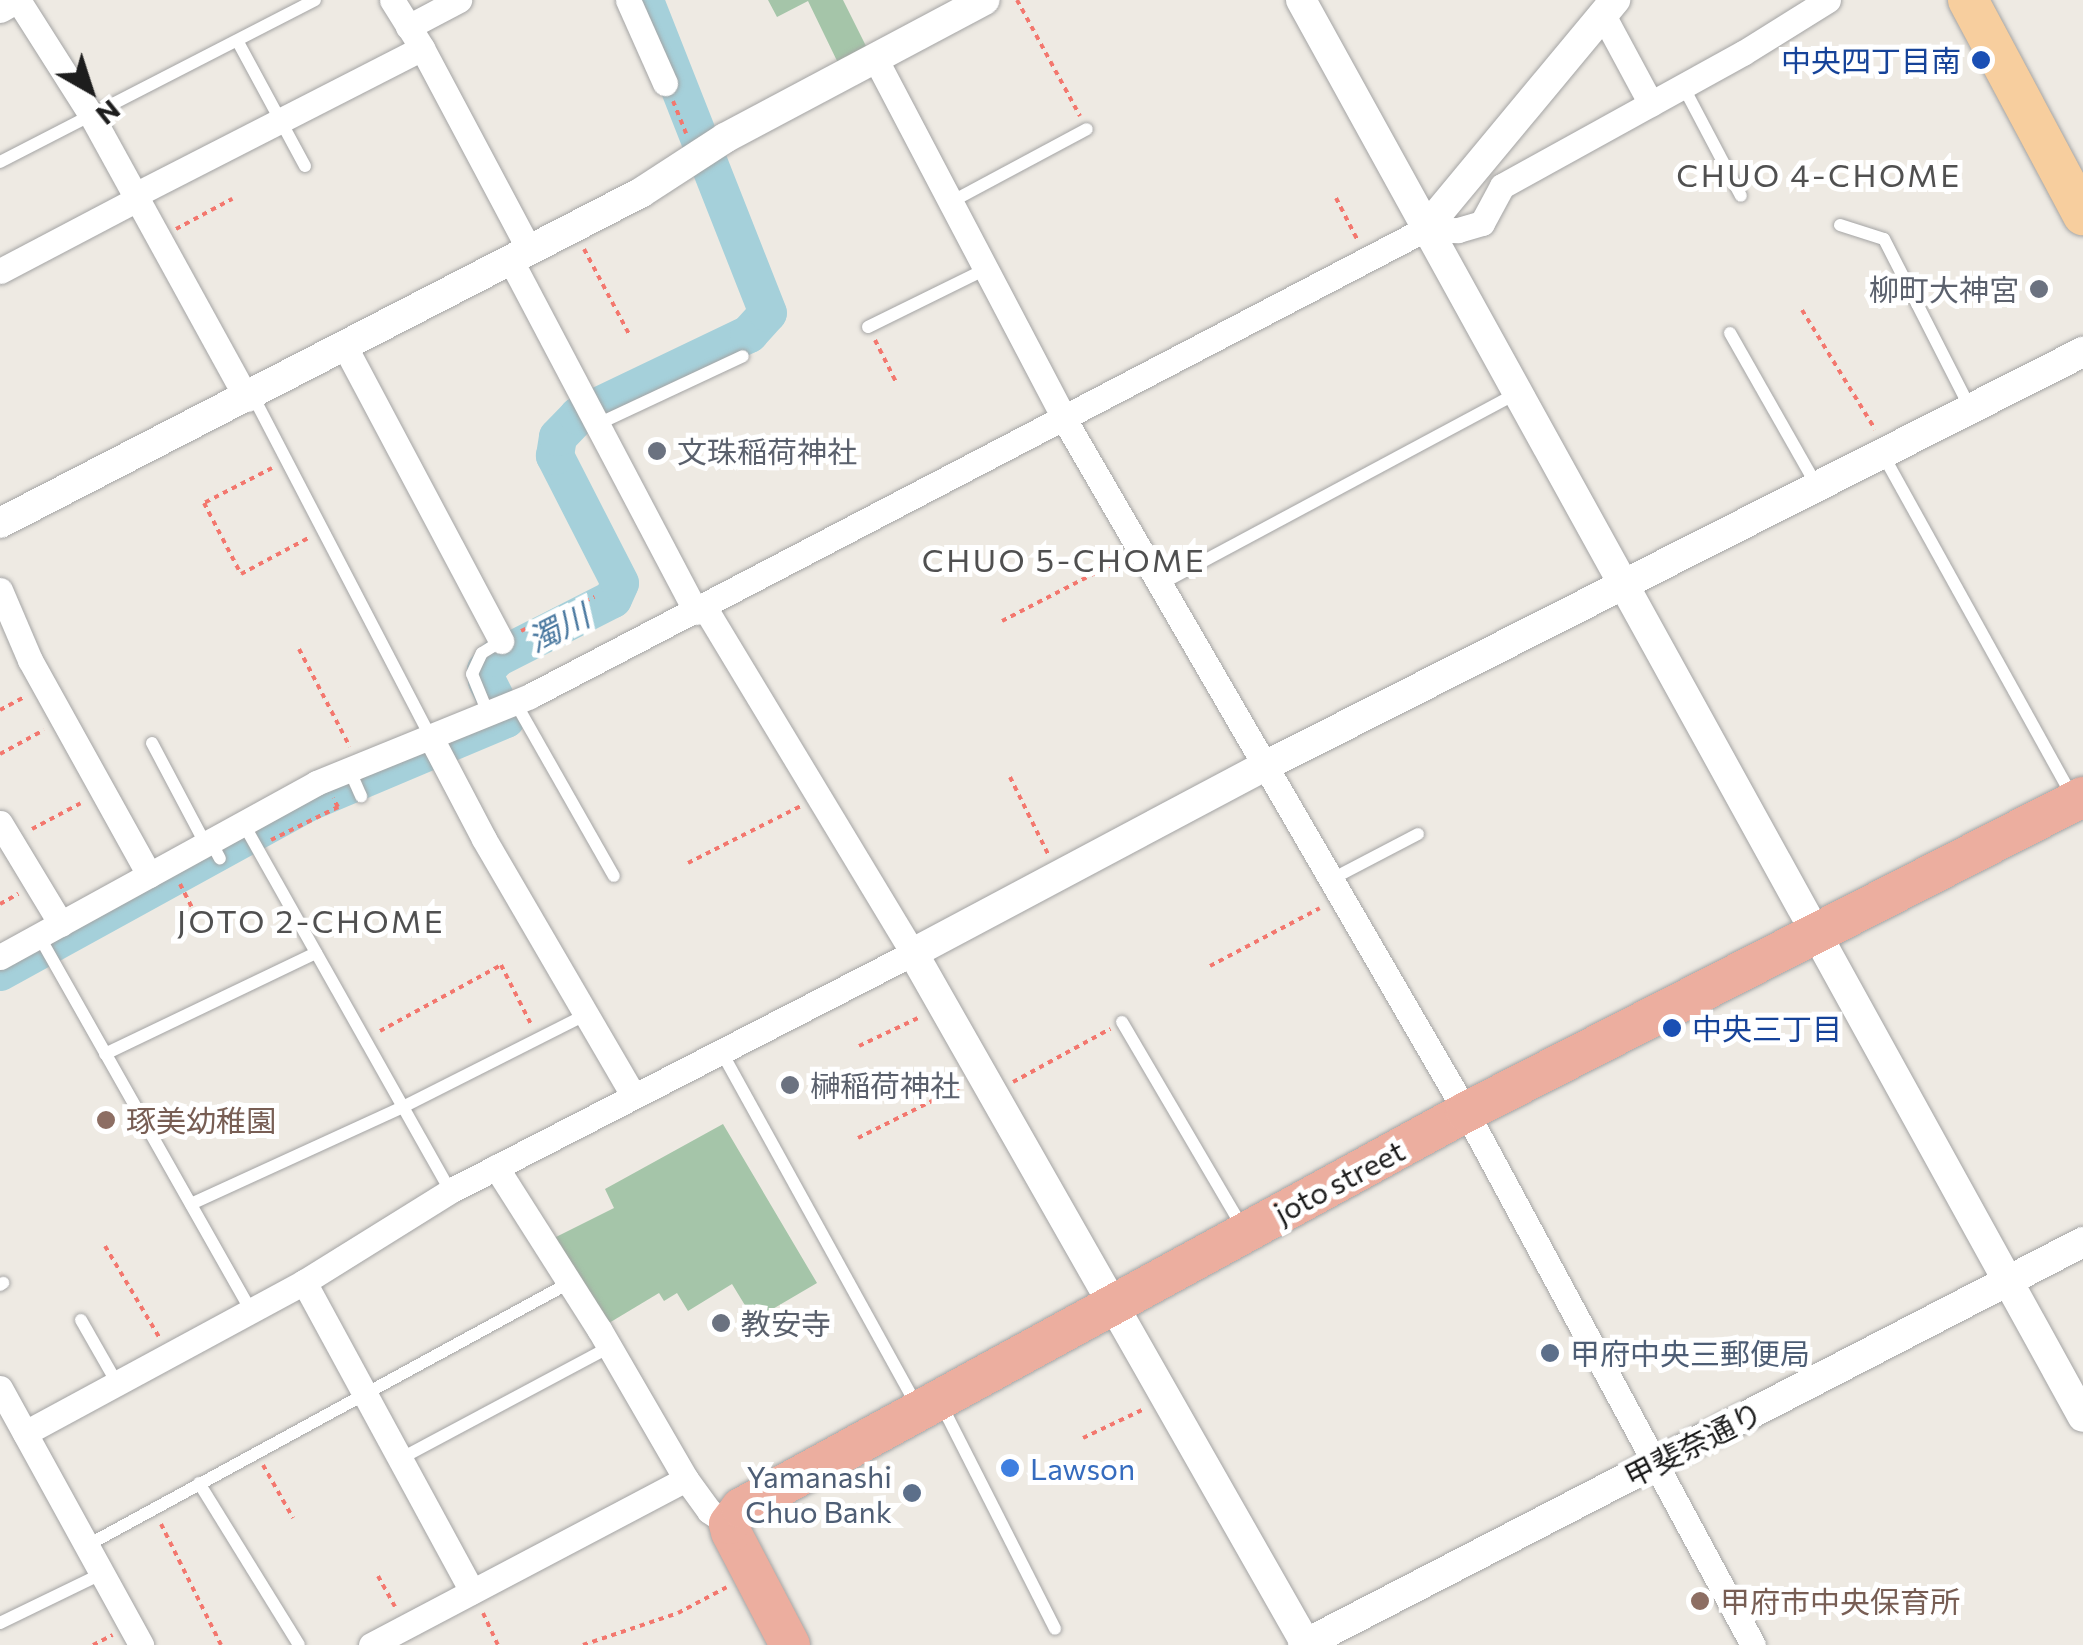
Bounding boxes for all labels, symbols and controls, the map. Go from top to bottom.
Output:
north arrow [40,40,140,140]
place label: 中央四丁目南 [1781,42,1961,78]
marker: 中央四丁目南 [1970,49,1992,71]
text: N [90,93,128,133]
district label: CHUO 4-CHOME [1676,155,1962,193]
place label: 柳町大神宮 [1869,271,2019,307]
marker: 柳町大神宮 [2028,278,2050,300]
place label: 文珠稲荷神社 [677,433,857,469]
marker: 文珠稲荷神社 [646,440,668,462]
district label: CHUO 5-CHOME [922,540,1206,578]
water label: 濁川 [521,595,595,659]
district label: JOTO 2-CHOME [177,901,445,939]
place label: 中央三丁目 [1692,1010,1842,1046]
marker: 中央三丁目 [1661,1017,1683,1039]
place label: 榊稲荷神社 [810,1067,960,1103]
marker: 榊稲荷神社 [779,1074,801,1096]
place label: 琢美幼稚園 [126,1102,276,1138]
marker: 琢美幼稚園 [95,1109,117,1131]
street label: joto street [1268,1132,1410,1230]
place label: 教安寺 [741,1305,831,1341]
marker: 教安寺 [710,1312,732,1334]
place label: 甲府中央三郵便局 [1570,1335,1810,1371]
marker: 甲府中央三郵便局 [1539,1342,1561,1364]
street label: 甲斐奈通り [1618,1394,1768,1494]
place label: Lawson [1030,1450,1135,1486]
marker: Lawson [999,1457,1021,1479]
place label: Yamanashi Chuo Bank [745,1458,892,1528]
marker: Yamanashi Chuo Bank [901,1482,923,1504]
place label: 甲府市中央保育所 [1720,1583,1960,1619]
marker: 甲府市中央保育所 [1689,1590,1711,1612]

